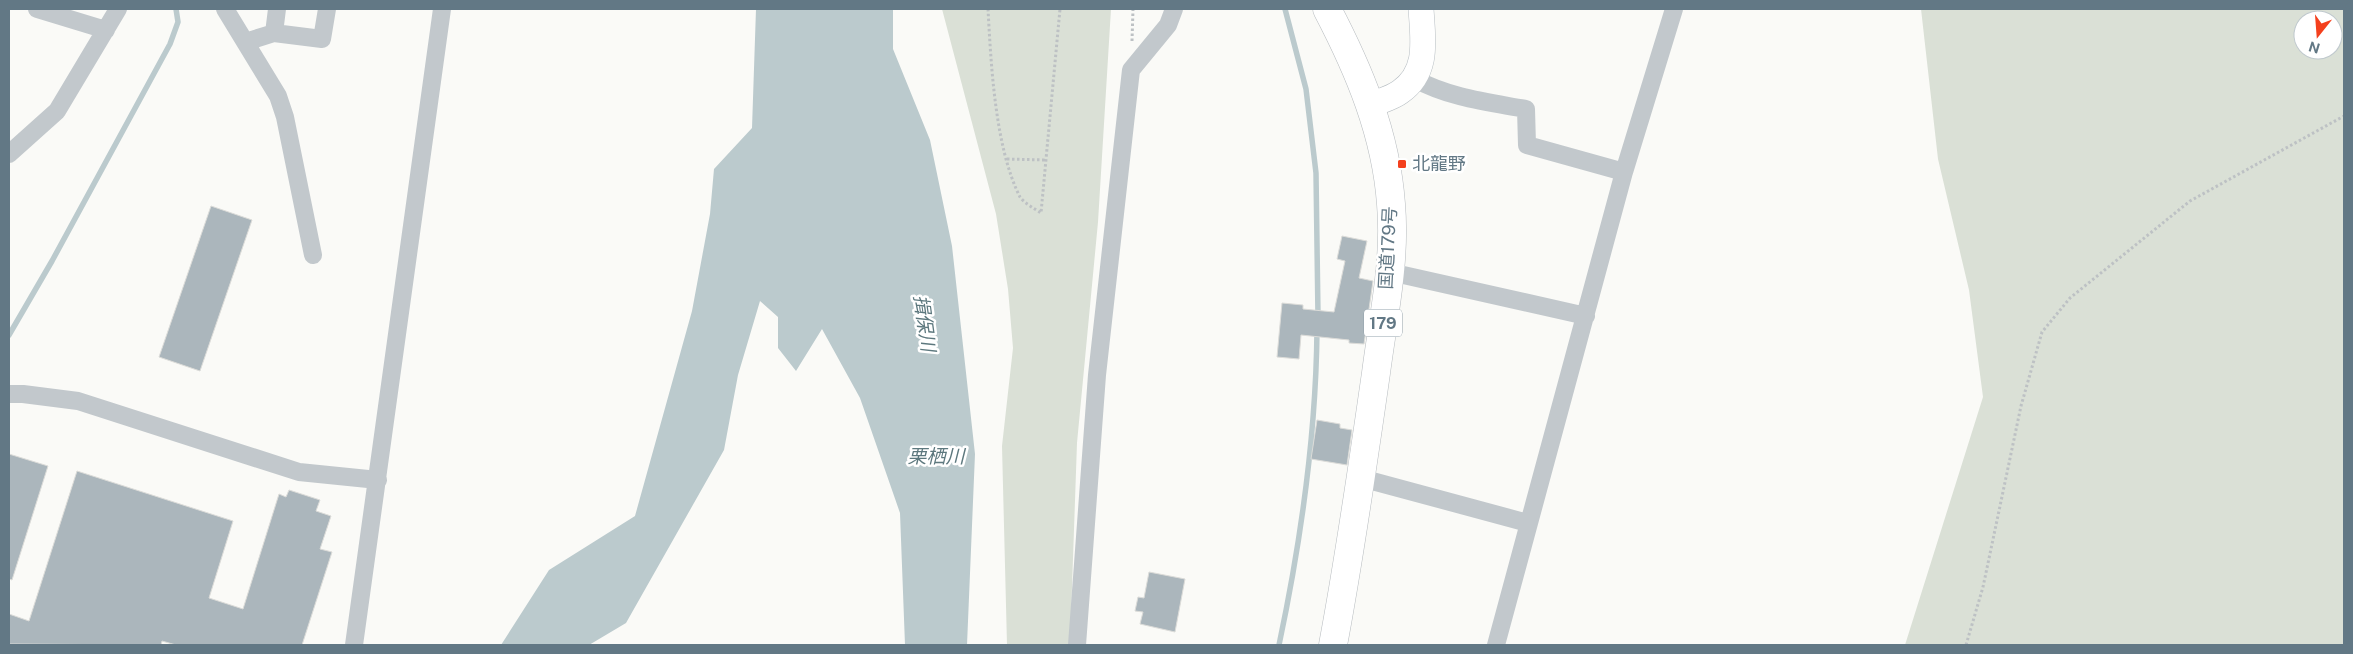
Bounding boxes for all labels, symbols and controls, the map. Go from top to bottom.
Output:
north arrow [2293,10,2343,60]
text: N [2307,38,2322,57]
place label: 北龍野 [1412,153,1466,174]
marker: 北龍野 [1396,158,1408,170]
street label: 国道179号 [1375,206,1400,290]
water label: 揖保川 [910,293,940,355]
road number: 179 [1364,309,1402,336]
water label: 栗栖川 [907,445,966,467]

